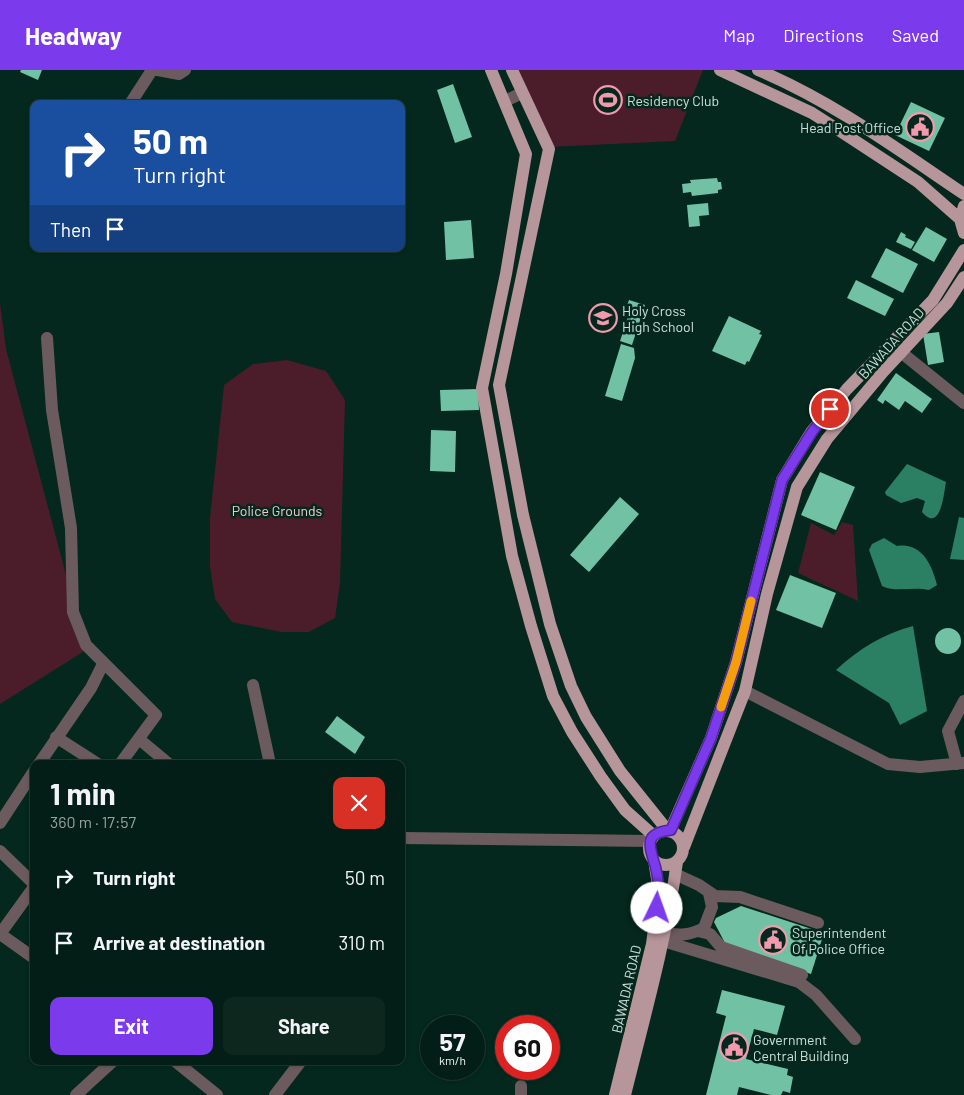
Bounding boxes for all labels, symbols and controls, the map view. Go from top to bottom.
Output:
text: Headway [25,21,122,50]
text: Map [723,24,755,46]
text: Directions [783,24,864,46]
text: Saved [892,24,939,46]
sports icon: Residency Club [593,85,623,115]
place label: Residency Club [627,92,719,109]
public building icon: Head Post Office [905,112,935,142]
text: 50 m [133,119,208,161]
place label: Head Post Office [800,119,901,136]
icon: right [50,120,115,185]
text: Turn right [133,161,226,187]
icon: arrive [101,215,129,243]
text: Then [50,218,91,241]
place label: Holy Cross High School [622,302,694,335]
school or university icon: Holy Cross High School [588,303,618,333]
street label: BAWADA ROAD [855,304,927,382]
pin [809,388,851,430]
icon: arrive [816,395,844,423]
park label: Police Grounds [232,502,323,519]
text: 1 min [50,775,116,811]
button: close [333,777,385,829]
text: 360 m · 17:57 [50,812,136,831]
icon: right [50,864,78,892]
text: Turn right [93,866,175,889]
text: 50 m [345,866,385,889]
position arrow [630,881,682,933]
place label: Superintendent Of Police Office [792,924,887,957]
public building icon: Superintendent Of Police Office [758,925,788,955]
icon: arrive [50,929,78,957]
text: Arrive at destination [93,931,265,954]
text: 310 m [338,931,385,954]
street label: BAWADA ROAD [608,943,644,1035]
button: Exit [50,997,213,1055]
button: Share [223,997,385,1055]
speed limit sign: 60 [495,1015,560,1080]
text: 57 [440,1026,465,1056]
place label: Government Central Building [753,1031,849,1064]
public building icon: Government Central Building [719,1032,749,1062]
text: km/h [439,1053,466,1067]

